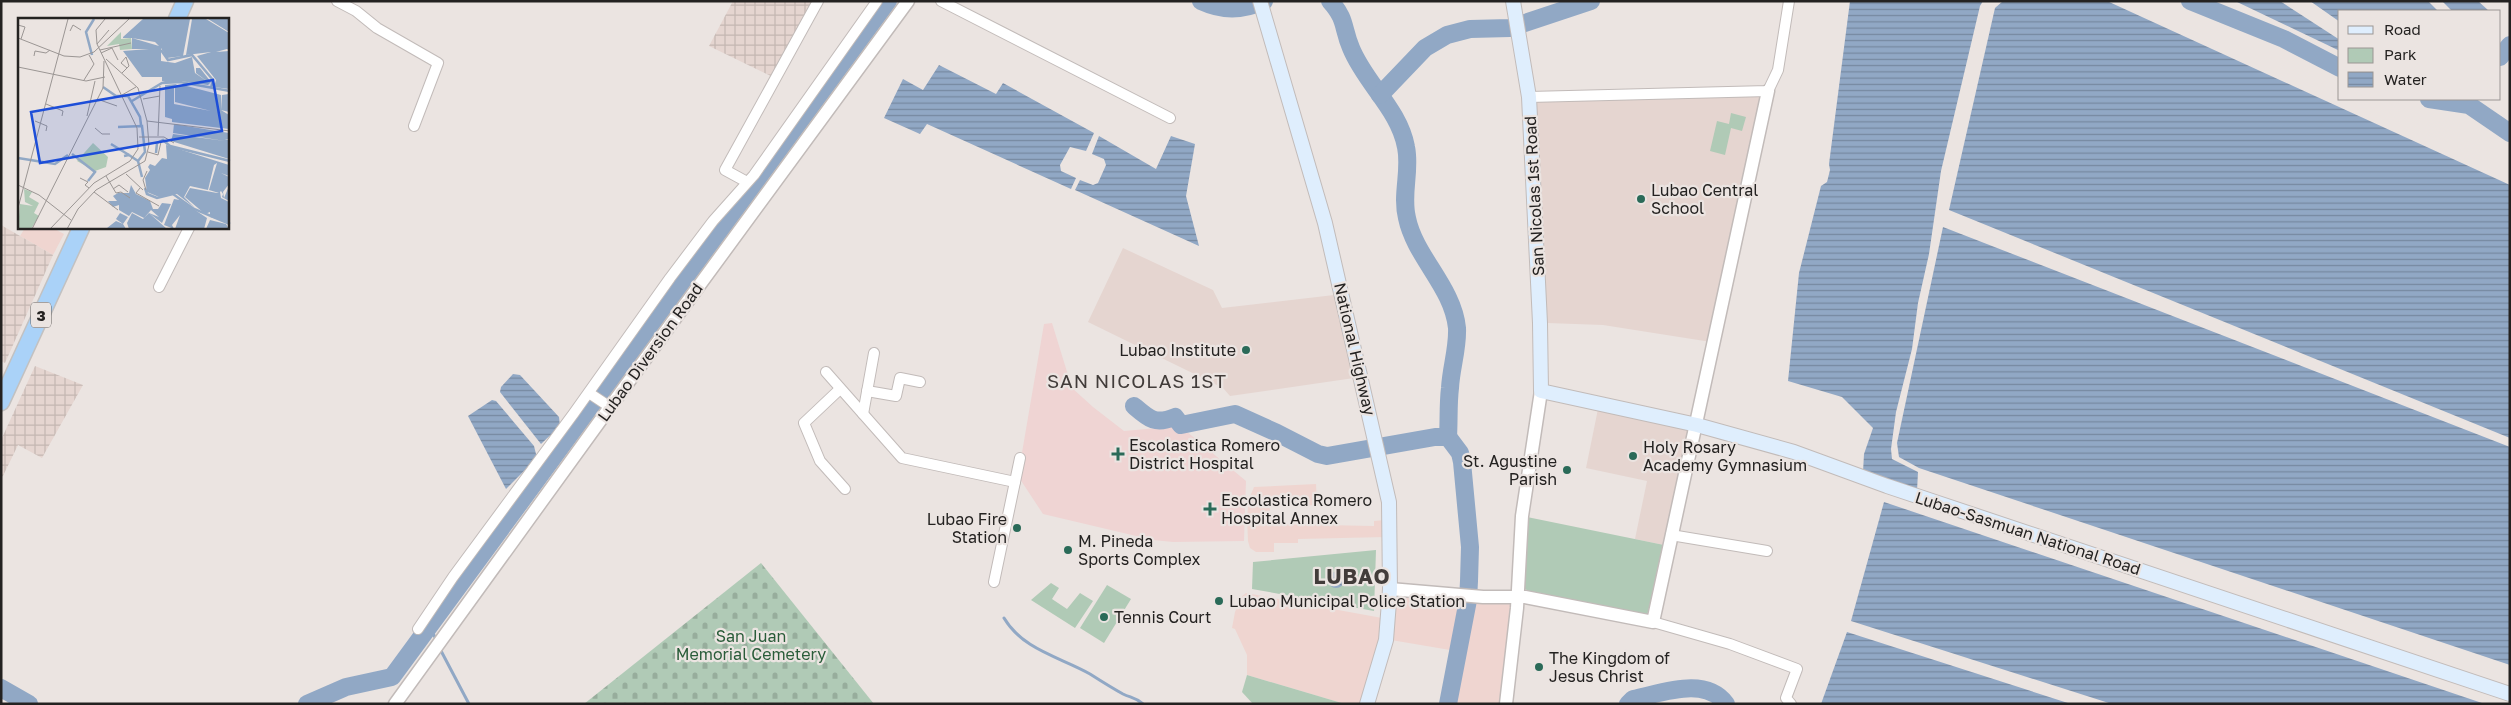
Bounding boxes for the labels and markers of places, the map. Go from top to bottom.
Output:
place label: Lubao Central School [1651,180,1758,218]
marker: Lubao Central School [1635,193,1647,205]
place label: Lubao Institute [1119,340,1236,360]
marker: Lubao Institute [1240,344,1252,356]
place label: Escolastica Romero District Hospital [1129,435,1280,473]
place label: Holy Rosary Academy Gymnasium [1643,437,1807,475]
marker: Escolastica Romero District Hospital [1111,447,1125,461]
marker: Holy Rosary Academy Gymnasium [1627,450,1639,462]
place label: St. Agustine Parish [1463,451,1557,489]
marker: St. Agustine Parish [1561,464,1573,476]
place label: Escolastica Romero Hospital Annex [1221,490,1372,528]
marker: Escolastica Romero Hospital Annex [1203,502,1217,516]
place label: Lubao Fire Station [927,509,1007,547]
marker: Lubao Fire Station [1011,522,1023,534]
place label: M. Pineda Sports Complex [1078,531,1201,569]
marker: M. Pineda Sports Complex [1062,544,1074,556]
place label: Lubao Municipal Police Station [1229,591,1465,611]
marker: Lubao Municipal Police Station [1213,595,1225,607]
place label: Tennis Court [1114,607,1211,627]
marker: Tennis Court [1098,611,1110,623]
place label: The Kingdom of Jesus Christ [1549,648,1670,686]
marker: The Kingdom of Jesus Christ [1533,661,1545,673]

